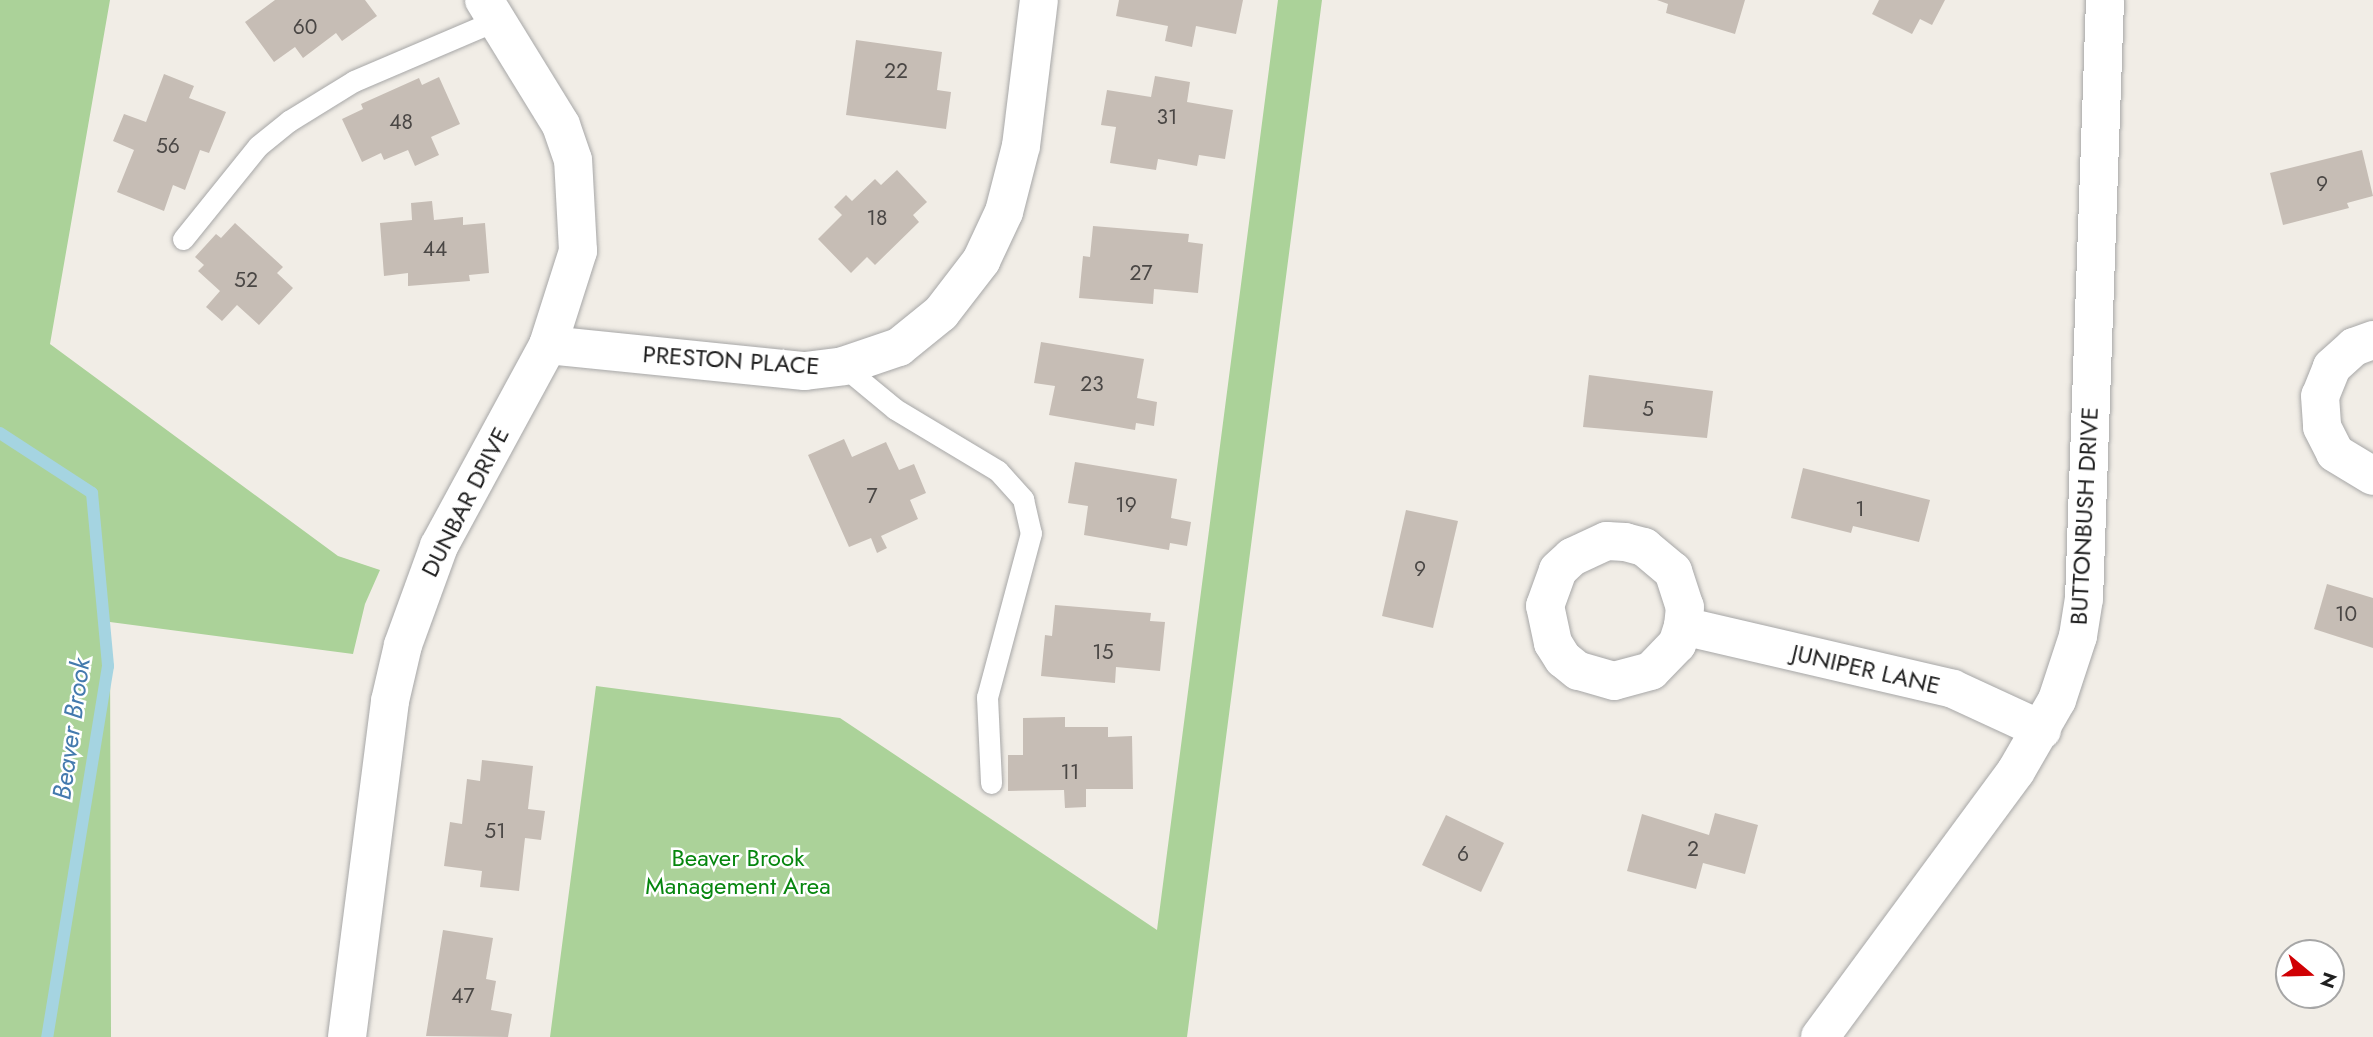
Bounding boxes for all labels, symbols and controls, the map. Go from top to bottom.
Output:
house number: 60 [293,14,317,40]
house number: 22 [884,58,908,84]
house number: 31 [1157,104,1177,130]
house number: 48 [389,109,413,135]
house number: 56 [156,133,180,159]
house number: 9 [2316,171,2328,197]
house number: 18 [867,205,887,231]
house number: 44 [423,236,447,262]
house number: 27 [1130,260,1152,286]
house number: 52 [234,267,258,293]
street label: PRESTON PLACE [642,339,820,381]
house number: 23 [1080,371,1104,397]
house number: 5 [1642,396,1654,422]
street label: BUTTONBUSH DRIVE [2064,406,2104,626]
street label: DUNBAR DRIVE [415,422,515,582]
house number: 7 [866,483,878,509]
house number: 19 [1115,492,1137,518]
house number: 1 [1855,496,1865,522]
house number: 9 [1414,556,1426,582]
house number: 10 [2335,601,2357,627]
street label: JUNIPER LANE [1789,638,1943,700]
house number: 15 [1092,639,1114,665]
water label: Beaver Brook [47,656,97,802]
house number: 11 [1061,759,1079,785]
house number: 51 [484,818,506,844]
house number: 2 [1687,836,1699,862]
house number: 6 [1457,841,1469,867]
park label: Beaver Brook Management Area [645,844,831,900]
north arrow [2275,939,2345,1009]
text: N [2313,969,2344,992]
house number: 47 [451,983,475,1009]

